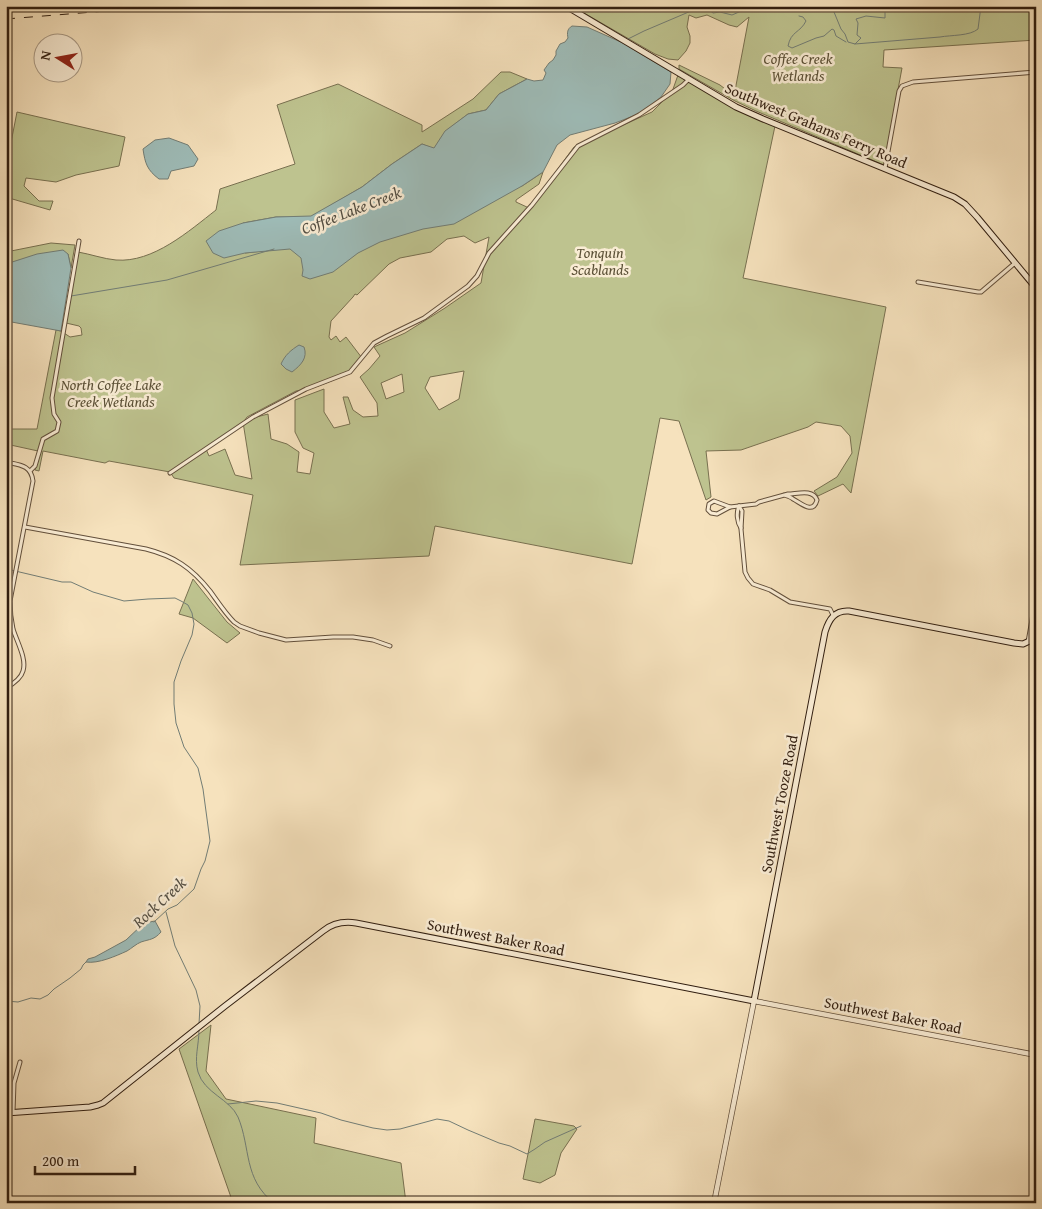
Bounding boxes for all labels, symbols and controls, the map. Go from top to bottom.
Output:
north arrow [32,32,82,82]
text: N [35,48,56,62]
park label: Coffee Creek Wetlands [763,48,833,86]
street label: Southwest Grahams Ferry Road [722,77,910,173]
water label: Coffee Lake Creek [298,180,405,240]
park label: Tonquin Scablands [571,242,629,280]
park label: North Coffee Lake Creek Wetlands [61,374,161,412]
street label: Southwest Tooze Road [755,733,803,875]
water label: Rock Creek [126,870,192,934]
street label: Southwest Baker Road [425,913,567,961]
street label: Southwest Baker Road [822,991,964,1039]
scale bar [35,1144,135,1176]
text: 200 m [42,1150,80,1171]

